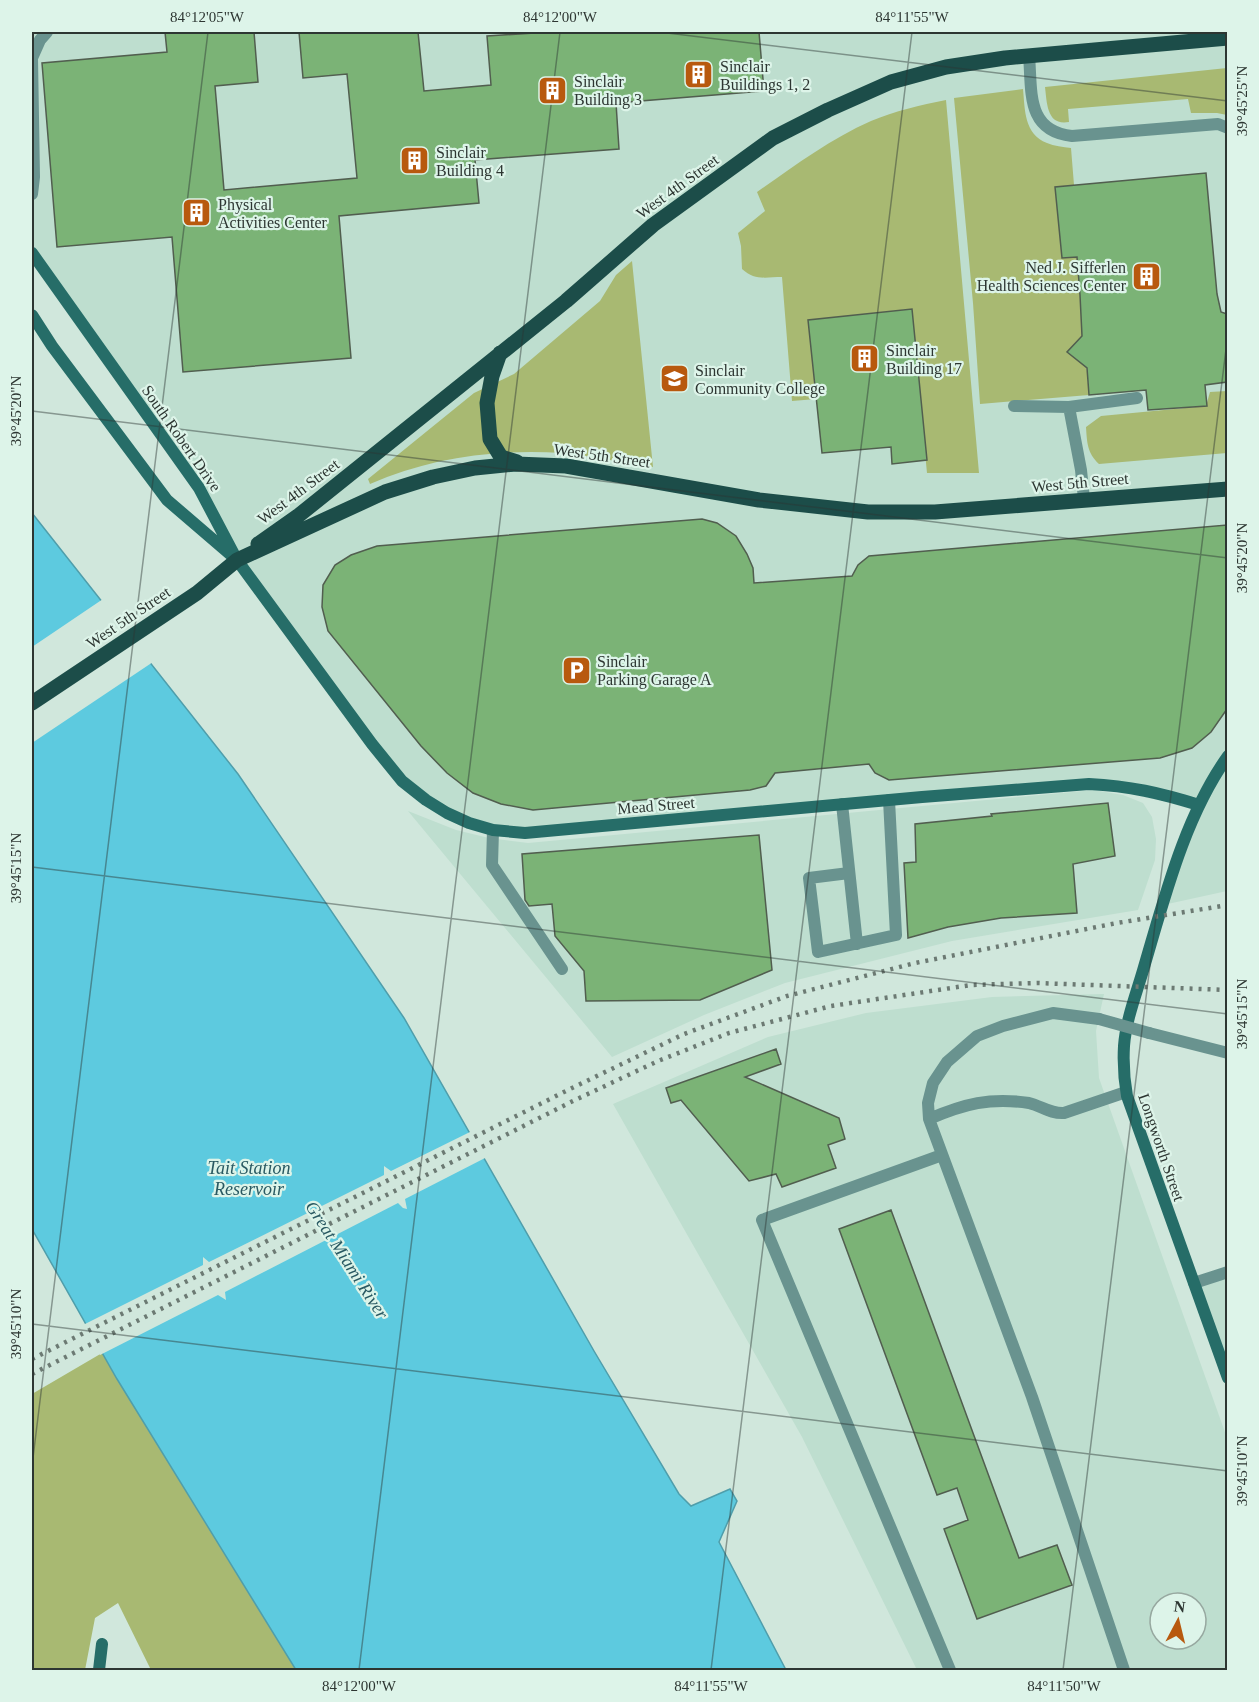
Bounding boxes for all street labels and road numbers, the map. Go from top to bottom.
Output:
street label: West 4th Street [633,151,722,222]
street label: South Robert Drive [139,382,224,494]
street label: West 5th Street [553,440,652,471]
street label: West 4th Street [254,455,343,527]
street label: West 5th Street [1031,470,1130,495]
street label: West 5th Street [83,583,174,652]
street label: Mead Street [617,794,696,817]
street label: Longworth Street [1134,1091,1188,1204]

